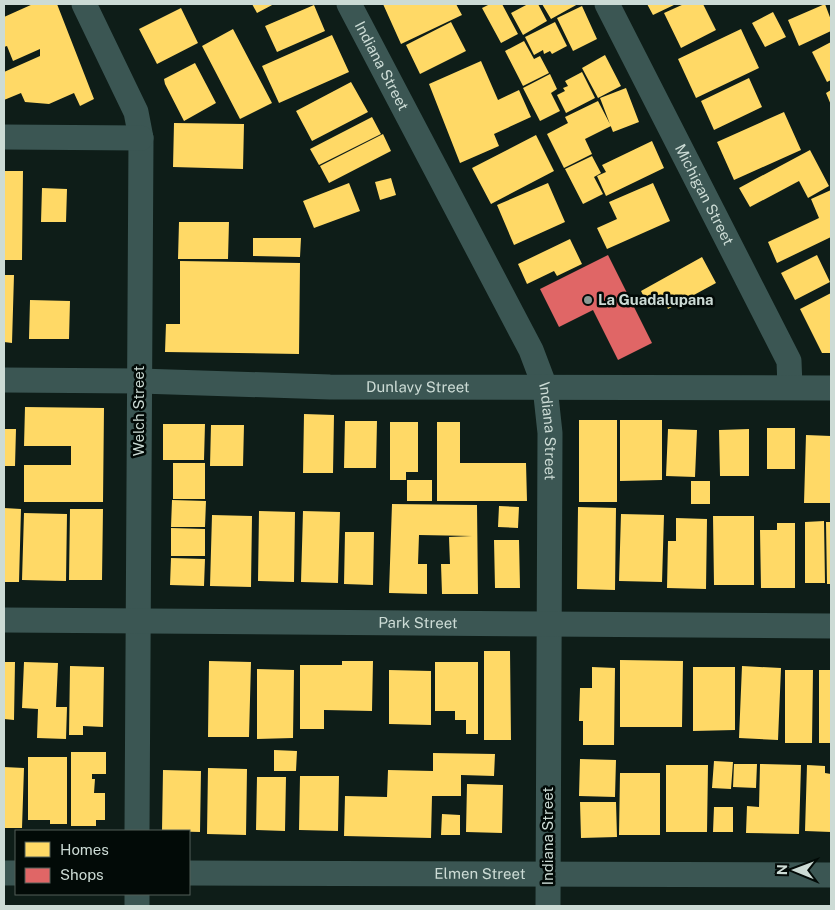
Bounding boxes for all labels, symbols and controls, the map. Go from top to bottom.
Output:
street label: Indiana Street [352,18,413,113]
street label: Michigan Street [672,141,737,248]
place label: La Guadalupana [598,291,714,308]
marker: La Guadalupana [582,294,594,306]
street label: Welch Street [130,366,147,456]
street label: Dunlavy Street [366,378,470,395]
street label: Indiana Street [536,379,559,481]
street label: Park Street [378,614,458,631]
street label: Indiana Street [539,787,556,885]
legend [15,830,190,895]
text: Homes [60,841,109,858]
north arrow [770,845,820,895]
text: N [774,864,790,875]
street label: Elmen Street [434,865,526,882]
text: Shops [60,866,104,883]

